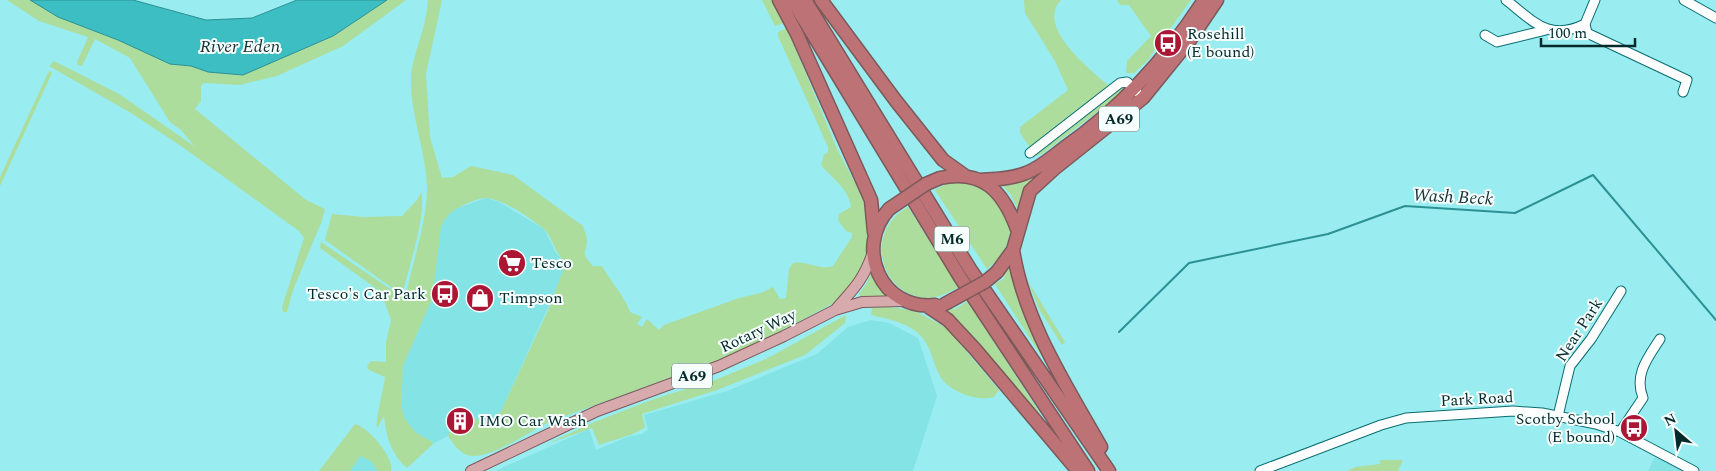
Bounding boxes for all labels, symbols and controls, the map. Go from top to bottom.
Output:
scale bar [1541,15,1635,47]
place label: Rosehill (E bound) [1187,22,1254,64]
text: 100 m [1548,22,1587,45]
bus stop icon: Rosehill (E bound) [1153,28,1183,58]
water label: River Eden [200,33,281,60]
road number: A69 [1099,106,1139,132]
water label: Wash Beck [1412,181,1495,213]
road number: M6 [934,226,970,252]
supermarket icon: Tesco [497,248,527,278]
place label: Tesco [531,251,572,275]
bus stop icon: Tesco's Car Park [430,279,460,309]
place label: Tesco's Car Park [307,282,426,306]
shop icon: Timpson [465,283,495,313]
place label: Timpson [499,286,563,310]
street label: Near Park [1549,293,1609,367]
street label: Rotary Way [716,302,801,359]
road number: A69 [672,364,712,388]
street label: Park Road [1440,385,1514,413]
building icon: IMO Car Wash [445,406,475,436]
north arrow [1651,406,1701,456]
place label: Scotby School (E bound) [1516,407,1615,449]
text: N [1660,408,1680,432]
place label: IMO Car Wash [479,409,587,433]
bus stop icon: Scotby School (E bound) [1619,413,1649,443]

